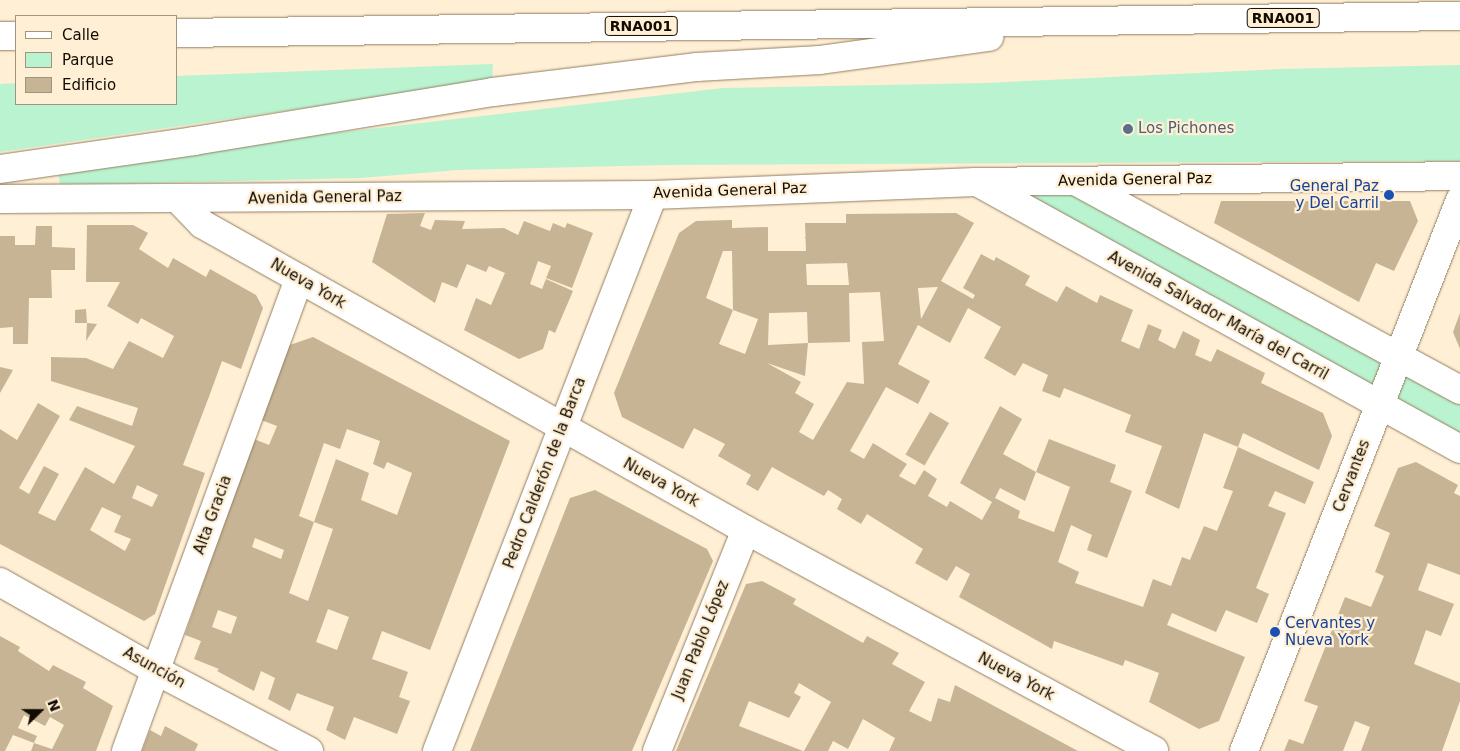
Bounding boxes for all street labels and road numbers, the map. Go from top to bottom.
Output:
road number: RNA001 [1246,7,1320,30]
road number: RNA001 [604,15,678,38]
street label: Avenida General Paz [1058,170,1212,190]
street label: Avenida General Paz [653,179,807,203]
street label: Avenida General Paz [248,188,402,208]
street label: Avenida Salvador María del Carril [1105,248,1331,384]
street label: Nueva York [267,255,349,313]
street label: Pedro Calderón de la Barca [500,375,590,571]
street label: Cervantes [1330,437,1374,515]
street label: Nueva York [620,455,702,511]
street label: Alta Gracia [190,473,236,557]
street label: Juan Pablo López [669,578,733,702]
street label: Asunción [120,644,188,692]
street label: Nueva York [975,649,1057,705]

